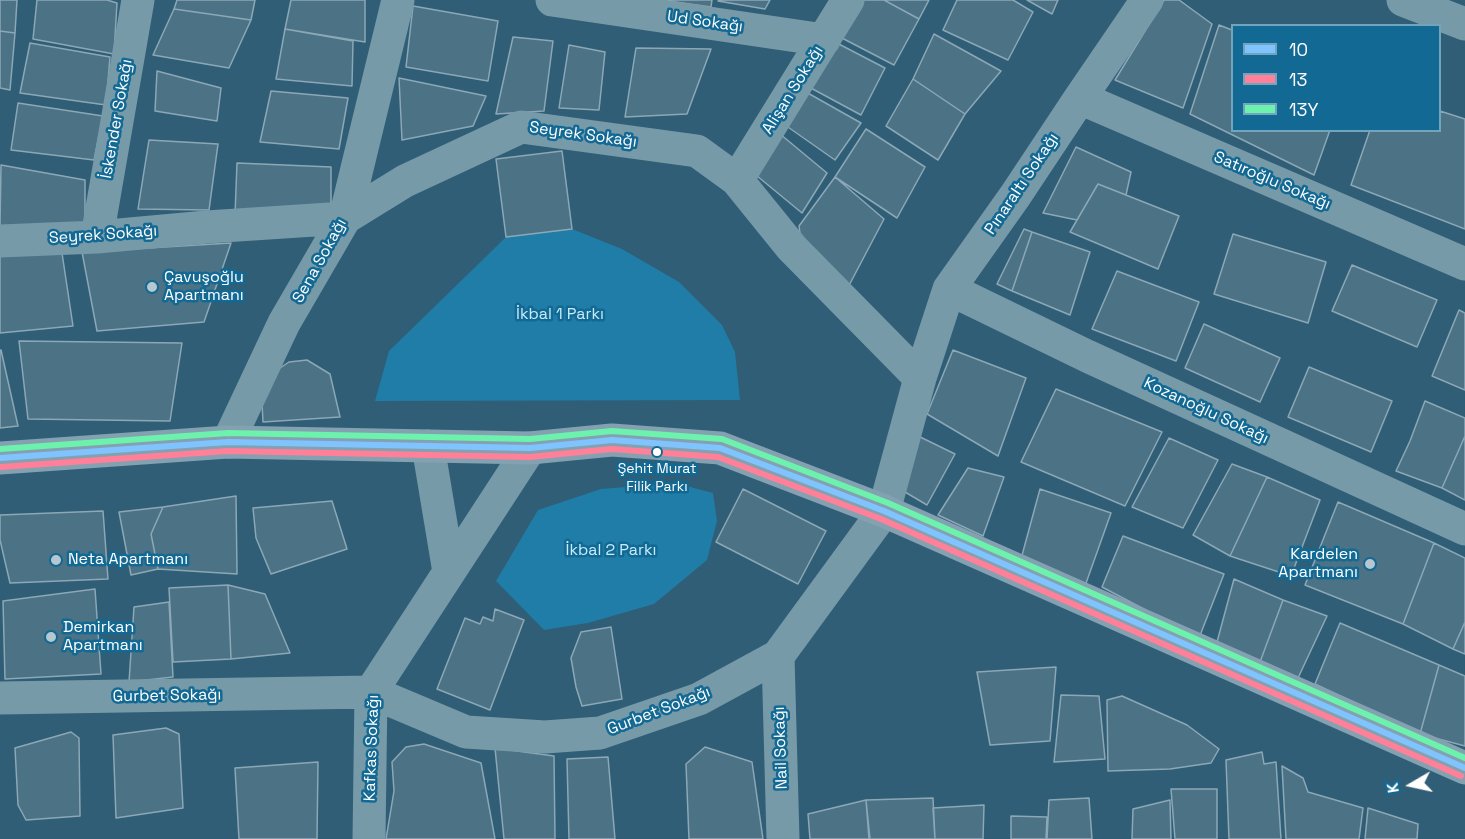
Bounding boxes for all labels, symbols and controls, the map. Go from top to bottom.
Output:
street label: Ud Sokağı [666,7,744,37]
legend [1231,24,1441,132]
text: 10 [1289,38,1308,61]
street label: Alişan Sokağı [758,42,828,138]
street label: İskender Sokağı [97,58,137,180]
text: 13 [1289,68,1307,91]
text: 13Y [1289,98,1318,121]
street label: Seyrek Sokağı [528,118,638,152]
street label: Pınaraltı Sokağı [981,130,1063,238]
street label: Satıroğlu Sokağı [1211,148,1333,214]
street label: Sena Sokağı [289,215,351,307]
street label: Seyrek Sokağı [48,222,158,248]
place label: Çavuşoğlu Apartmanı [164,268,244,306]
marker: Çavuşoğlu Apartmanı [145,280,159,294]
park label: İkbal 1 Parkı [516,305,604,325]
street label: Kozanoğlu Sokağı [1140,374,1272,448]
marker: Şehit Murat Filik Parkı [651,446,663,458]
place label: Şehit Murat Filik Parkı [618,461,696,494]
park label: İkbal 2 Parkı [565,541,657,561]
place label: Kardelen Apartmanı [1278,545,1358,583]
place label: Neta Apartmanı [68,550,188,570]
marker: Neta Apartmanı [49,553,63,567]
marker: Kardelen Apartmanı [1363,557,1377,571]
place label: Demirkan Apartmanı [63,618,143,656]
marker: Demirkan Apartmanı [44,630,58,644]
street label: Gurbet Sokağı [605,683,713,739]
street label: Gurbet Sokağı [113,685,221,707]
street label: Kafkas Sokağı [361,694,383,802]
street label: Nail Sokağı [770,706,792,790]
north arrow [1381,755,1441,815]
text: K [1382,781,1404,794]

